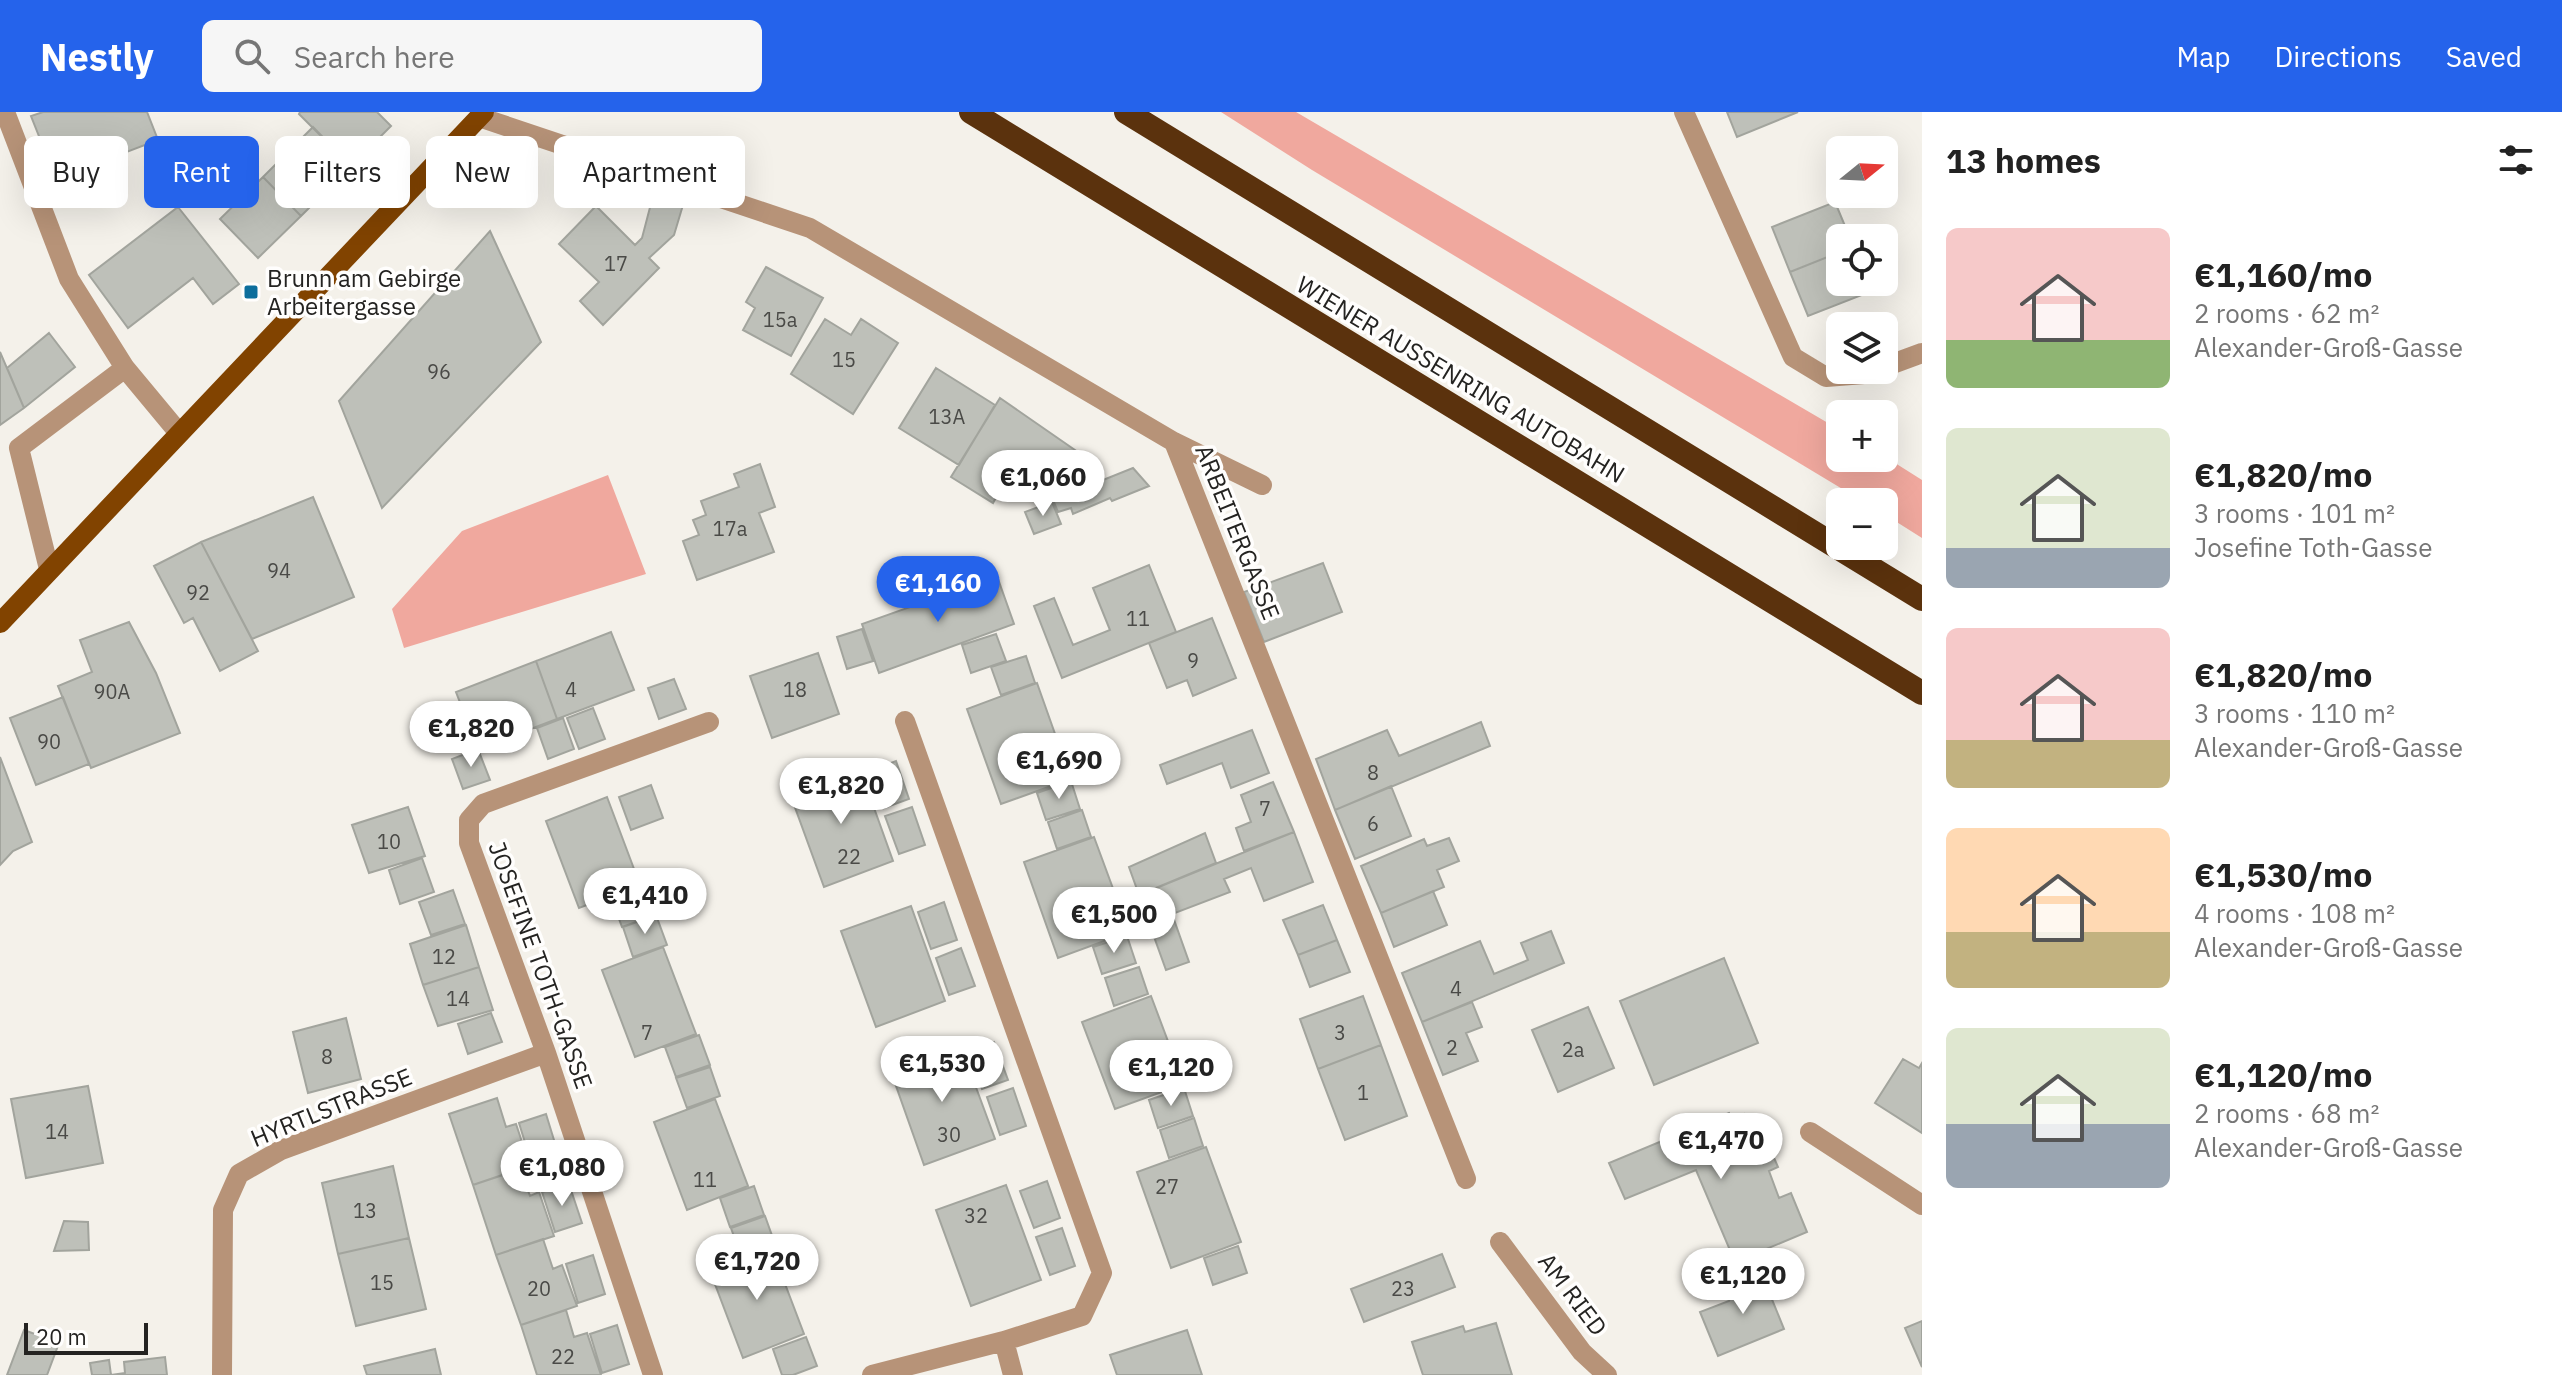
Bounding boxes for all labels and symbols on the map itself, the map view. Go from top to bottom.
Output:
north arrow [1826,136,1898,208]
house number: 17 [604,250,628,277]
place label: Brunn am Gebirge Arbeitergasse [267,262,461,322]
street label: WIENER AUSSENRING AUTOBAHN [1291,268,1631,490]
marker: Brunn am Gebirge Arbeitergasse [242,283,260,301]
house number: 15a [763,306,798,333]
house number: 15 [832,346,856,373]
house number: 96 [427,358,451,385]
house number: 13A [929,403,966,430]
street label: ARBEITERGASSE [1188,440,1288,624]
pin: €1,060 [978,450,1108,518]
house number: 17a [713,515,748,542]
pin: €1,160 [873,556,1003,624]
house number: 94 [267,557,291,584]
house number: 92 [186,579,210,606]
house number: 11 [1126,605,1150,632]
house number: 9 [1187,647,1199,674]
house number: 4 [565,676,577,703]
house number: 18 [783,676,807,703]
house number: 90A [94,678,131,705]
pin: €1,820 [406,701,536,769]
house number: 90 [37,728,61,755]
pin: €1,690 [994,733,1124,801]
pin: €1,820 [776,758,906,826]
house number: 8 [1367,759,1379,786]
house number: 7 [1259,795,1271,822]
house number: 6 [1367,810,1379,837]
house number: 10 [377,828,401,855]
street label: JOSEFINE TOTH-GASSE [481,837,601,1093]
house number: 22 [837,843,861,870]
pin: €1,410 [580,868,710,936]
pin: €1,500 [1049,887,1179,955]
house number: 12 [432,943,456,970]
house number: 4 [1450,975,1462,1002]
house number: 14 [446,985,470,1012]
house number: 7 [641,1019,653,1046]
house number: 3 [1334,1019,1346,1046]
house number: 2 [1446,1034,1458,1061]
pin: €1,530 [877,1036,1007,1104]
house number: 2a [1562,1036,1585,1063]
pin: €1,120 [1106,1040,1236,1108]
house number: 8 [321,1043,333,1070]
street label: HYRTLSTRASSE [246,1060,416,1154]
house number: 1 [1357,1079,1369,1106]
pin: €1,470 [1656,1113,1786,1181]
house number: 14 [45,1118,69,1145]
house number: 30 [937,1121,961,1148]
pin: €1,080 [497,1140,627,1208]
house number: 11 [693,1166,717,1193]
house number: 27 [1155,1173,1179,1200]
house number: 13 [353,1197,377,1224]
house number: 32 [964,1202,988,1229]
pin: €1,720 [692,1234,822,1302]
street label: AM RIED [1531,1246,1615,1342]
pin: €1,120 [1678,1248,1808,1316]
house number: 15 [370,1269,394,1296]
house number: 20 [527,1275,551,1302]
house number: 23 [1391,1275,1415,1302]
scale bar [24,1319,148,1355]
house number: 22 [551,1343,575,1370]

